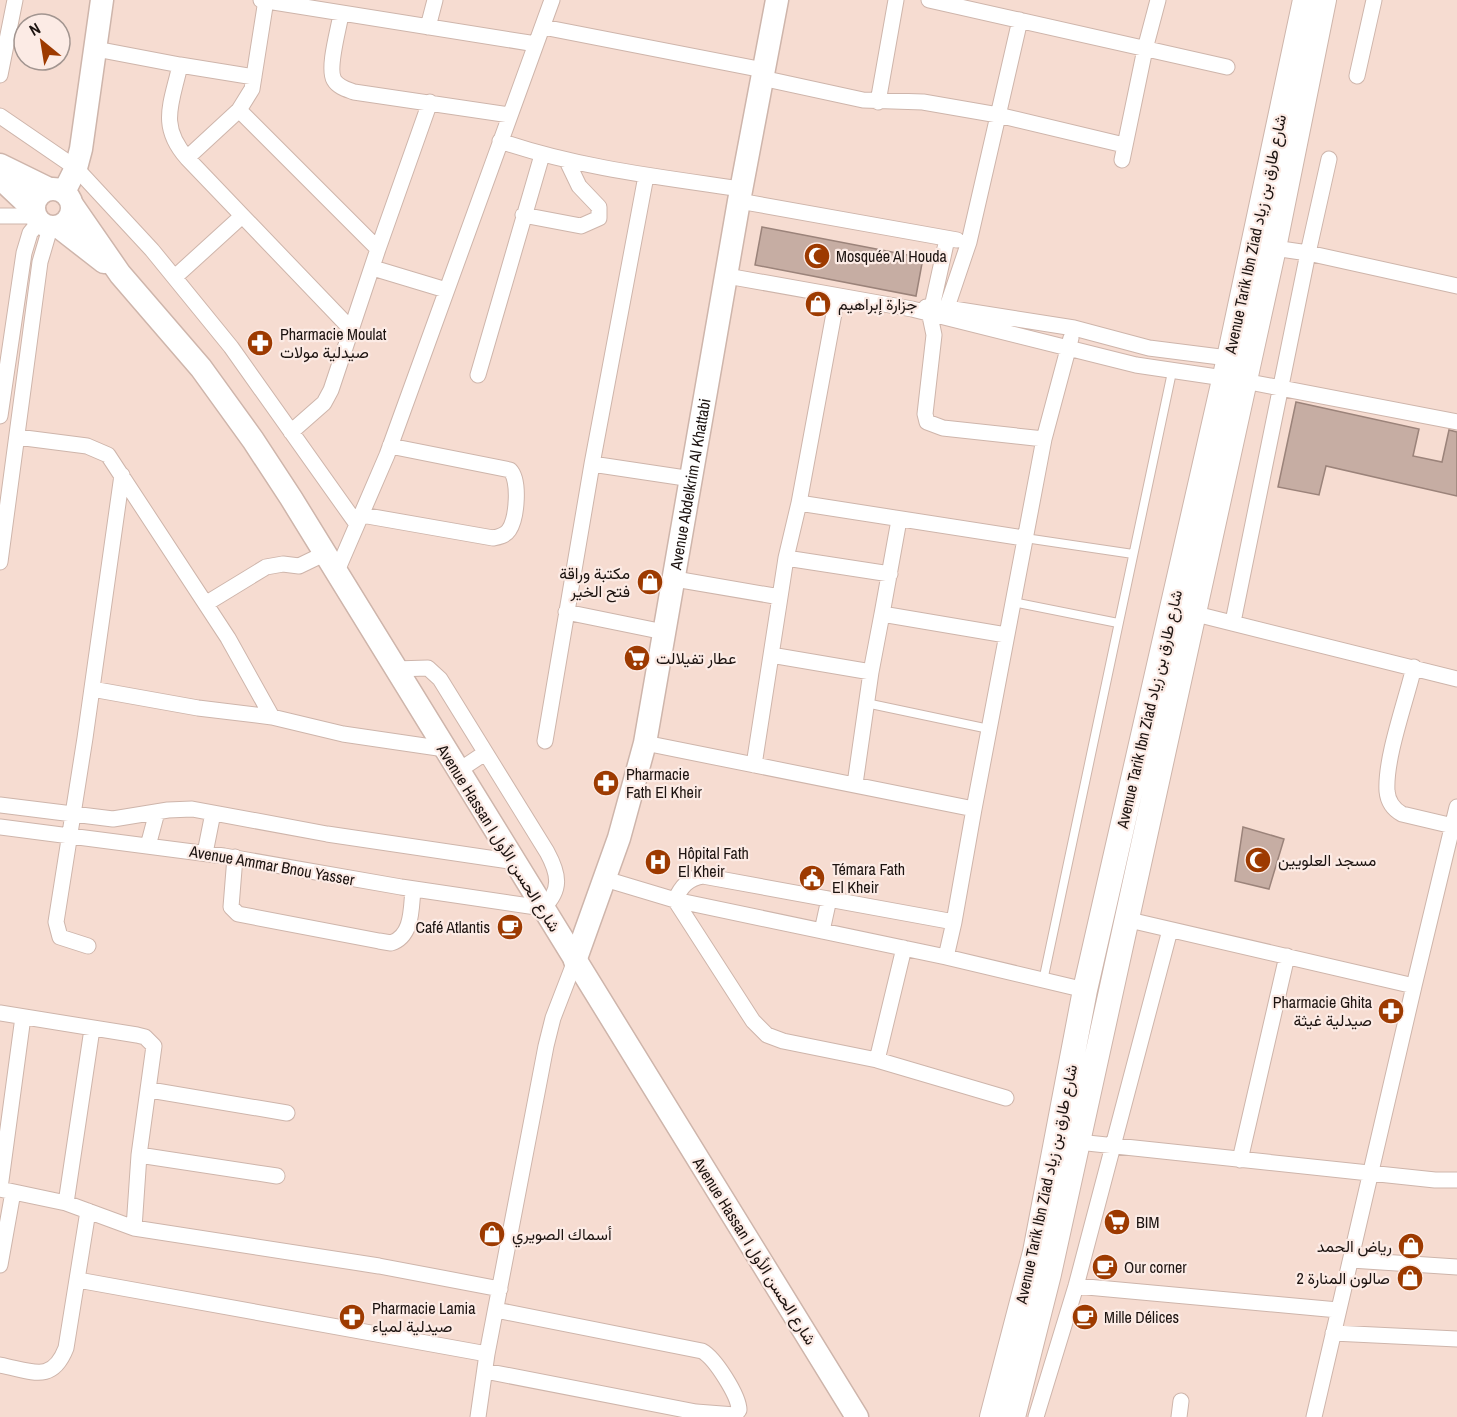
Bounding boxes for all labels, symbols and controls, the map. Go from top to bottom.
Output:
north arrow [12,12,72,72]
text: N [25,17,44,41]
street label: Avenue Tarik Ibn Ziad شارع طارق بن زياد [1219,112,1292,357]
mosque icon: Mosquée Al Houda [802,241,832,271]
place label: Mosquée Al Houda [836,245,948,267]
shop icon: جزارة إبراهيم [803,289,833,319]
place label: جزارة إبراهيم [838,293,917,315]
place label: Pharmacie Moulat صيدلية مولات [280,323,387,363]
pharmacy icon: Pharmacie Moulat صيدلية مولات [245,328,275,358]
street label: Avenue Abdelkrim Al Khattabi [664,397,716,572]
place label: مكتبة وراقة فتح الخير [559,562,630,603]
shop icon: مكتبة وراقة فتح الخير [635,567,665,597]
street label: Avenue Tarik Ibn Ziad شارع طارق بن زياد [1111,588,1188,832]
supermarket icon: عطار تفيلالت [622,643,652,673]
place label: عطار تفيلالت [656,647,736,669]
street label: Avenue Hassan I شارع الحسن الأول [431,739,566,936]
place label: Pharmacie Fath El Kheir [626,763,703,803]
pharmacy icon: Pharmacie Fath El Kheir [591,768,621,798]
street label: Avenue Ammar Bnou Yasser [187,839,357,890]
place label: Hôpital Fath El Kheir [678,842,749,882]
mosque icon: مسجد العلويين [1243,845,1273,875]
hospital icon: Hôpital Fath El Kheir [643,847,673,877]
place label: مسجد العلويين [1278,849,1376,871]
place label: Témara Fath El Kheir [832,858,905,898]
public building icon: Témara Fath El Kheir [797,863,827,893]
cafe icon: Café Atlantis [495,912,525,942]
place label: Café Atlantis [416,916,490,938]
place label: Pharmacie Ghita صيدلية غيثة [1273,991,1373,1031]
pharmacy icon: Pharmacie Ghita صيدلية غيثة [1376,996,1406,1026]
street label: Avenue Tarik Ibn Ziad شارع طارق بن زياد [1010,1062,1083,1307]
street label: Avenue Hassan I شارع الحسن الأول [687,1152,822,1349]
supermarket icon: BIM [1102,1207,1132,1237]
place label: BIM [1136,1211,1159,1233]
shop icon: أسماك الصويري [477,1219,507,1249]
place label: أسماك الصويري [512,1223,612,1248]
shop icon: رياض الحمد [1396,1231,1426,1261]
place label: رياض الحمد [1317,1235,1392,1257]
cafe icon: Our corner [1090,1252,1120,1282]
place label: Our corner [1124,1256,1187,1278]
shop icon: صالون المنارة 2 [1395,1263,1425,1293]
place label: صالون المنارة 2 [1297,1267,1390,1289]
place label: Pharmacie Lamia صيدلية لمياء [372,1297,476,1337]
pharmacy icon: Pharmacie Lamia صيدلية لمياء [337,1302,367,1332]
cafe icon: Mille Délices [1070,1302,1100,1332]
place label: Mille Délices [1104,1306,1179,1328]

